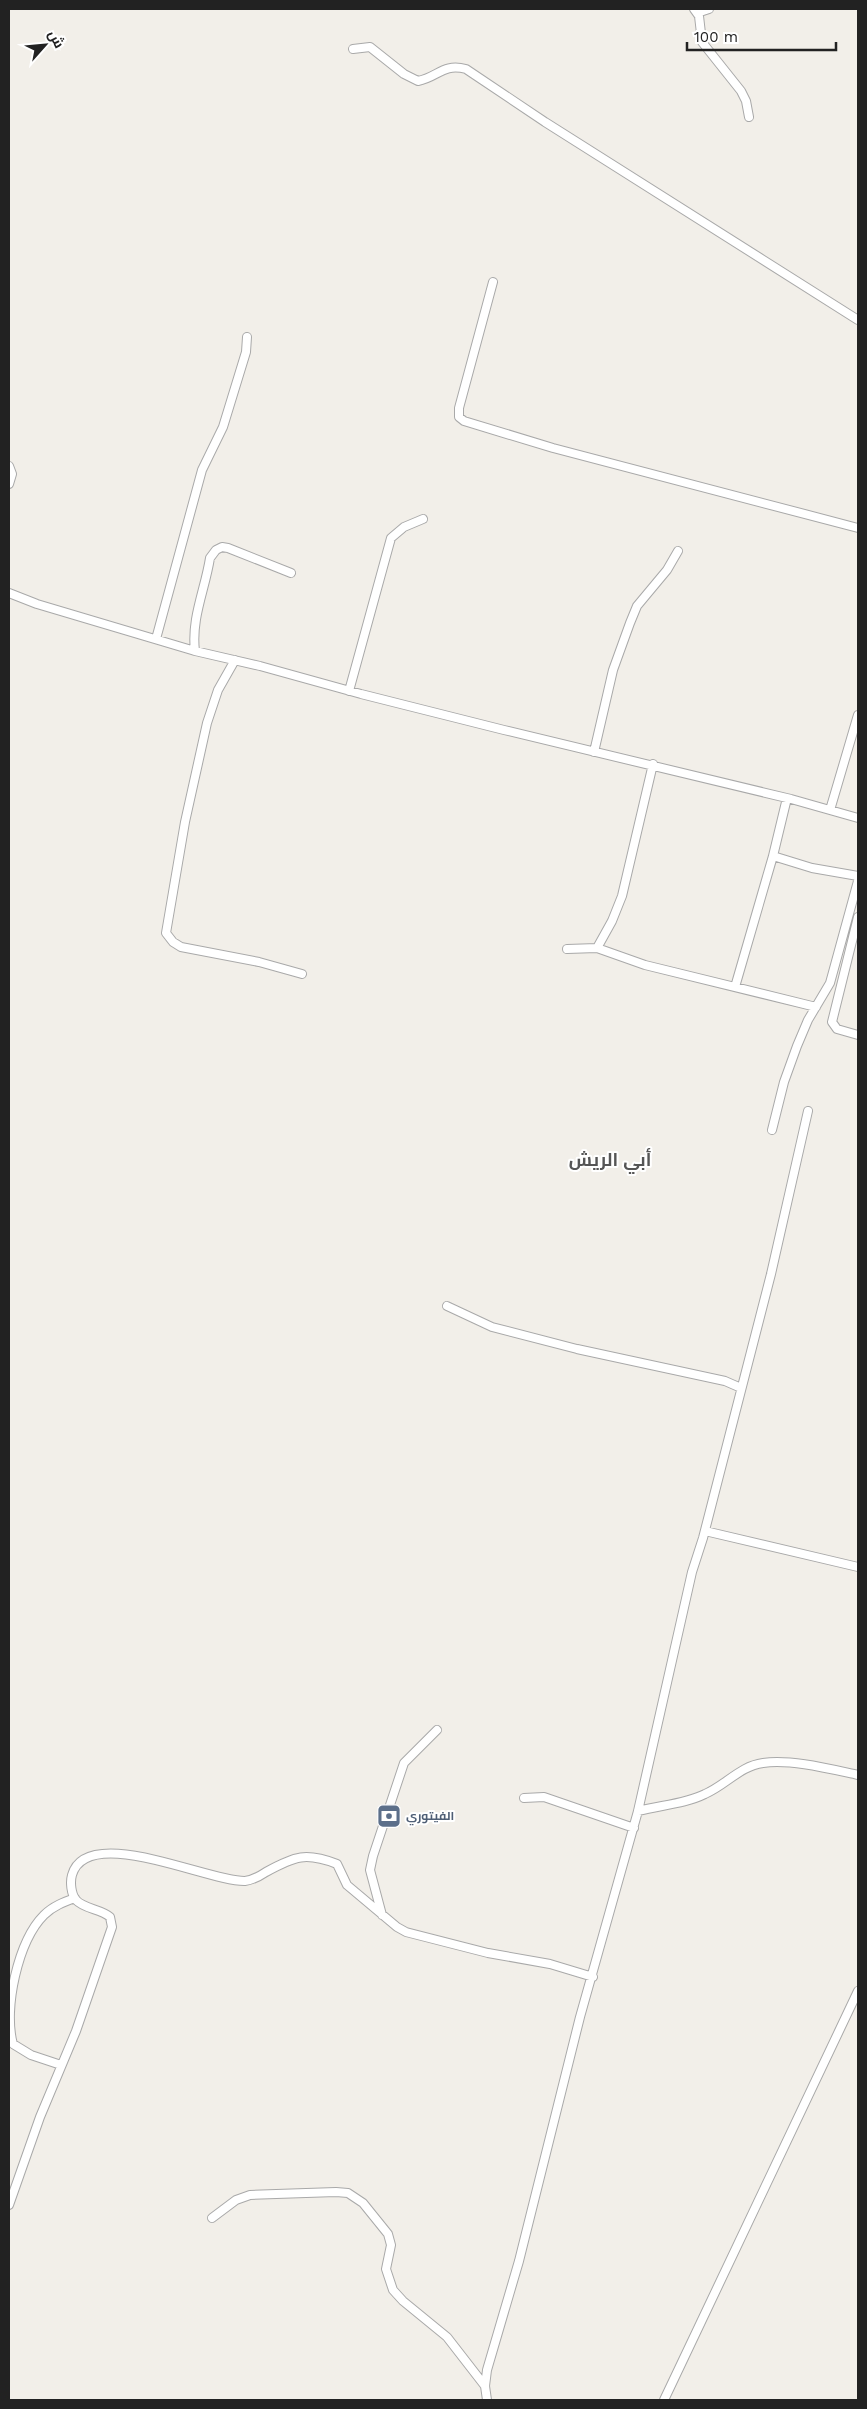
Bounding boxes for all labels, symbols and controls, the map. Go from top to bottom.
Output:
north arrow [20,20,70,70]
scale bar [687,20,836,52]
text: ش [44,27,68,51]
text: 100 m [694,28,738,46]
district label: أبي الريش [569,1147,651,1175]
bank icon: الفيتوري [376,1803,402,1829]
place label: الفيتوري [406,1809,454,1826]

